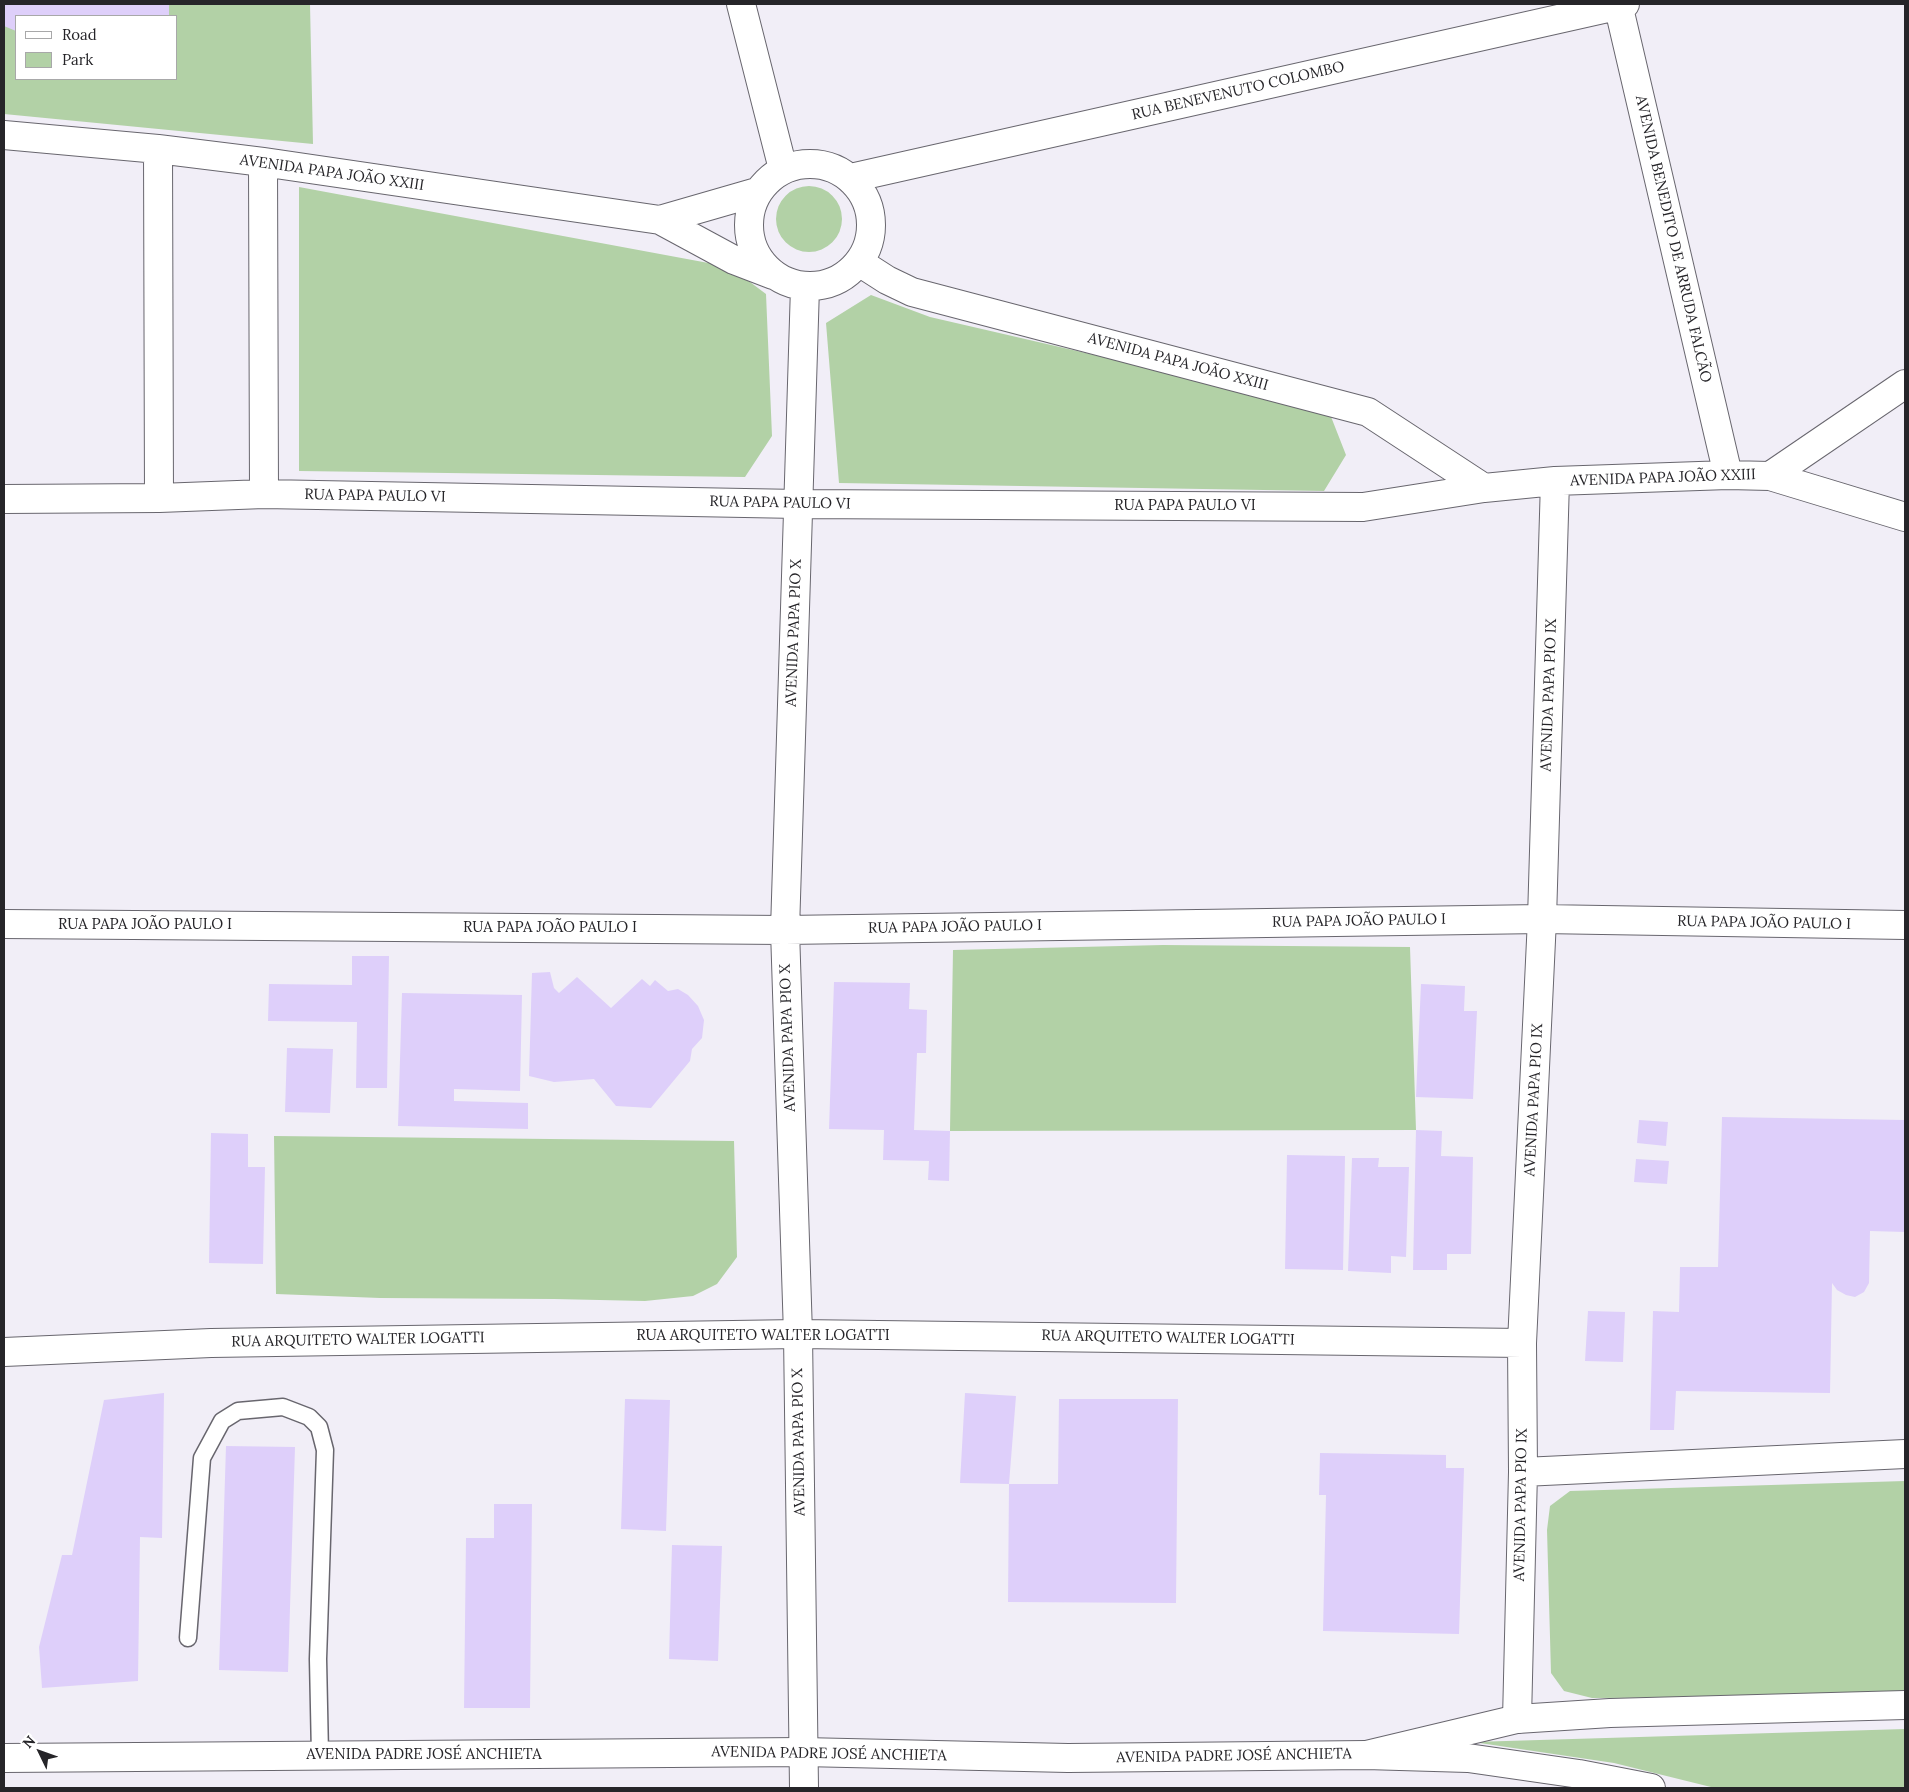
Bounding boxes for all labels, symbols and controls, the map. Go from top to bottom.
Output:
legend [15,15,178,80]
text: Road [62,25,97,44]
text: Park [62,50,93,69]
street label: RUA BENEVENUTO COLOMBO [1130,58,1346,124]
street label: AVENIDA BENEDITO DE ARRUDA FALCÃO [1631,94,1715,384]
street label: AVENIDA PAPA JOÃO XXIII [239,151,425,195]
street label: AVENIDA PAPA JOÃO XXIII [1086,329,1270,395]
street label: AVENIDA PAPA JOÃO XXIII [1570,466,1756,490]
street label: RUA PAPA PAULO VI [304,486,446,506]
street label: RUA PAPA PAULO VI [709,493,851,513]
street label: RUA PAPA PAULO VI [1114,497,1256,515]
street label: AVENIDA PAPA PIO X [782,559,806,707]
street label: AVENIDA PAPA PIO IX [1537,618,1561,772]
street label: RUA PAPA JOÃO PAULO I [1272,910,1446,932]
street label: RUA PAPA JOÃO PAULO I [1677,912,1851,934]
street label: RUA PAPA JOÃO PAULO I [58,916,232,934]
street label: RUA PAPA JOÃO PAULO I [868,916,1042,938]
street label: RUA PAPA JOÃO PAULO I [463,919,637,937]
street label: AVENIDA PAPA PIO X [776,964,800,1112]
street label: AVENIDA PAPA PIO IX [1521,1023,1547,1177]
street label: RUA ARQUITETO WALTER LOGATTI [636,1327,890,1345]
street label: RUA ARQUITETO WALTER LOGATTI [1041,1327,1295,1349]
street label: RUA ARQUITETO WALTER LOGATTI [231,1329,485,1351]
street label: AVENIDA PAPA PIO X [789,1368,809,1516]
street label: AVENIDA PAPA PIO IX [1511,1428,1531,1582]
north arrow [15,1727,65,1777]
text: N [19,1732,39,1752]
street label: AVENIDA PADRE JOSÉ ANCHIETA [711,1743,947,1765]
street label: AVENIDA PADRE JOSÉ ANCHIETA [1116,1745,1352,1767]
street label: AVENIDA PADRE JOSÉ ANCHIETA [306,1746,542,1764]

